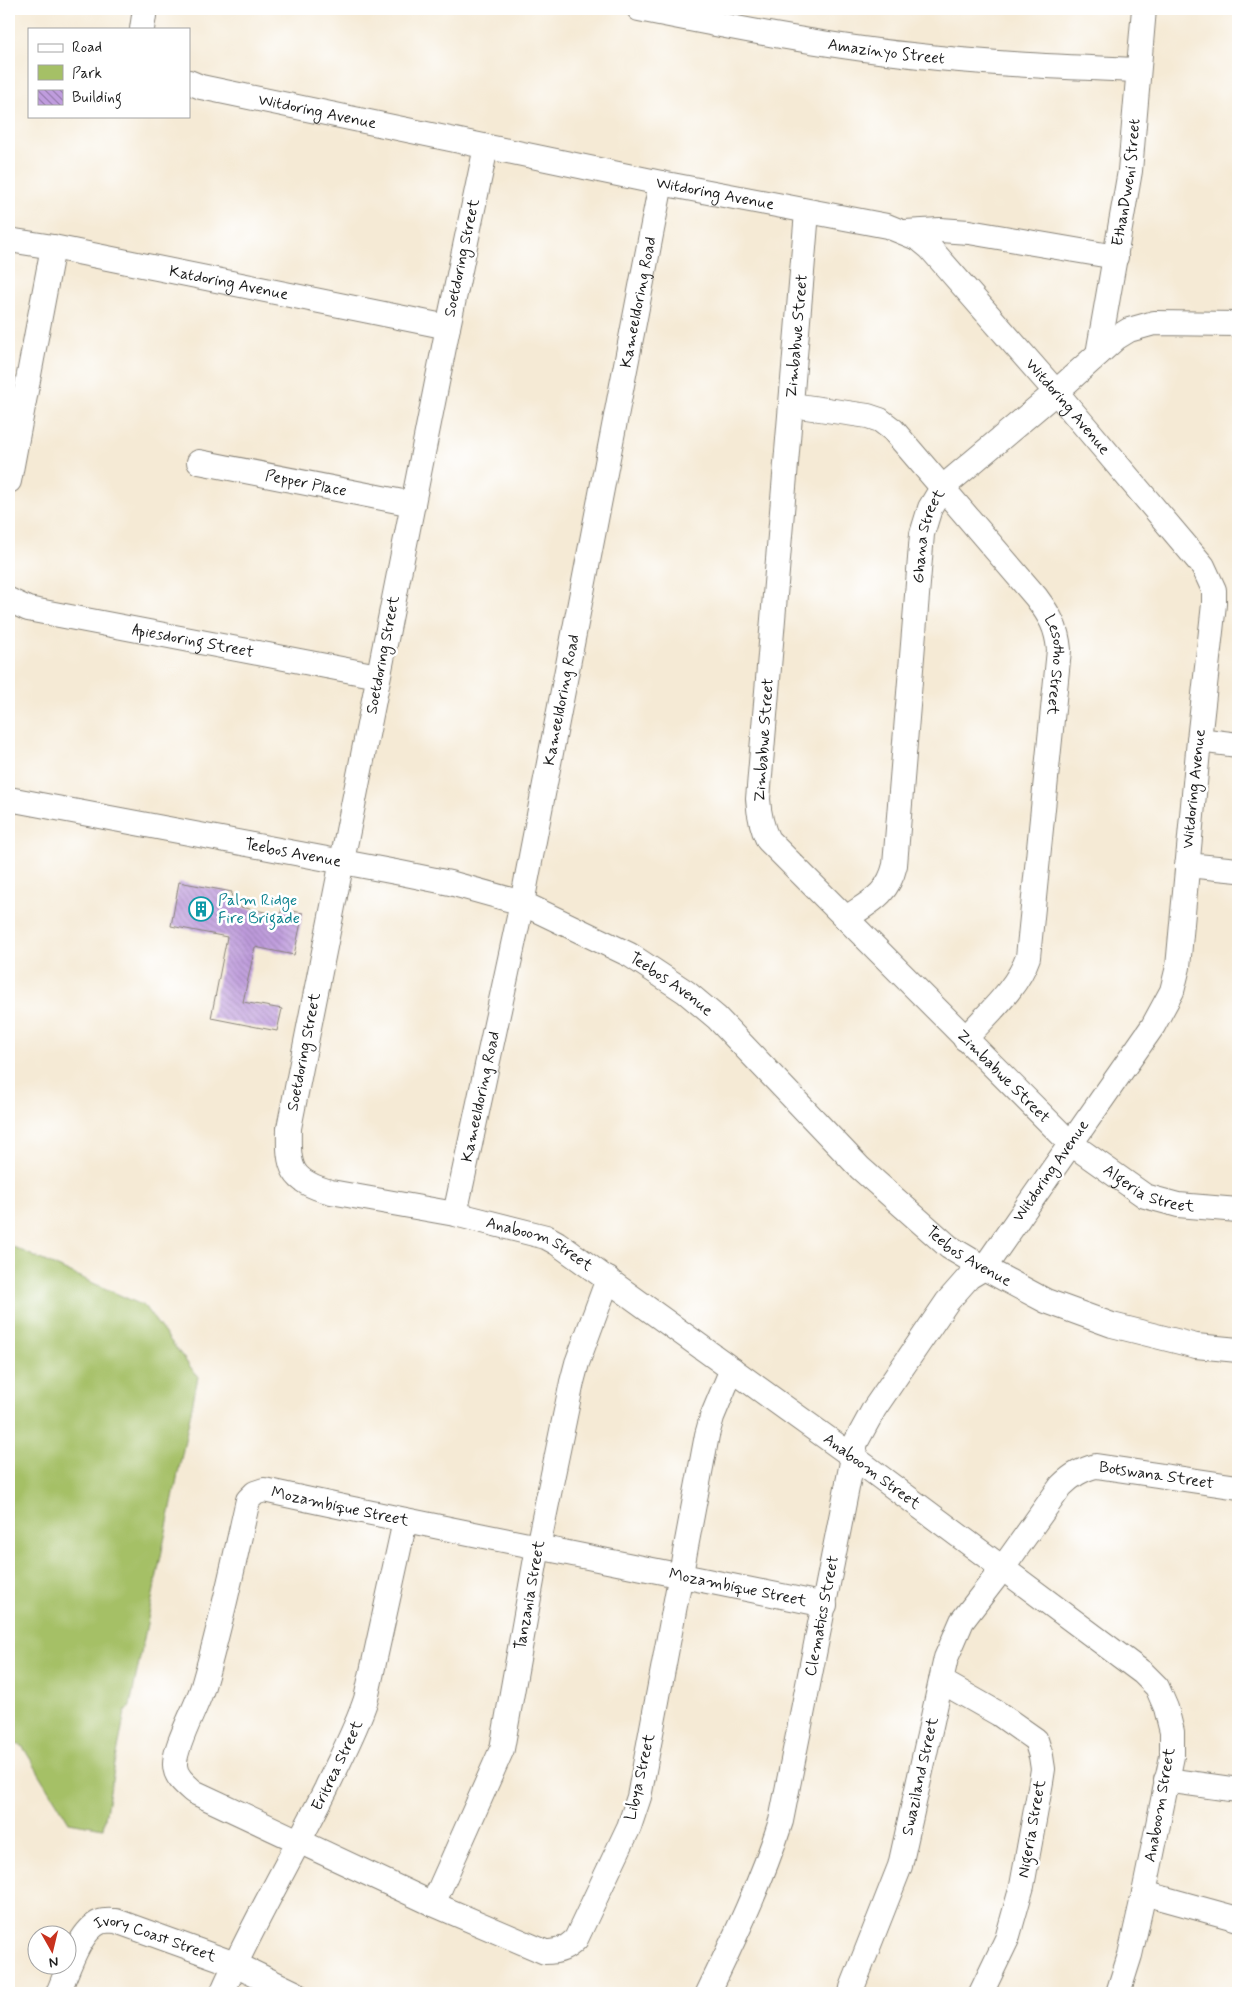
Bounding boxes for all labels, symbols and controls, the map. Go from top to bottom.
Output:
legend [28,28,190,118]
street label: Amazinyo Street [826,33,946,69]
text: Road [72,38,102,58]
text: Park [72,64,102,84]
text: Building [72,88,122,109]
street label: Witdoring Avenue [256,89,379,134]
street label: EthanDweni Street [1107,118,1145,248]
street label: Witdoring Avenue [654,172,776,215]
street label: Soetdoring Street [439,196,486,319]
street label: Kameeldoring Road [615,235,661,370]
street label: Katdoring Avenue [168,260,290,305]
street label: Zimbabwe Street [781,273,813,399]
street label: Witdoring Avenue [1021,354,1115,459]
street label: Pepper Place [263,465,348,501]
street label: Ghana Street [908,484,950,584]
street label: Soetdoring Street [361,593,406,716]
street label: Lesotho Street [1039,611,1070,717]
street label: Apiesdoring Street [130,619,256,663]
street label: Kameeldoring Road [538,633,584,767]
street label: Zimbabwe Street [749,677,779,803]
street label: Witdoring Avenue [1177,728,1212,850]
street label: Teebos Avenue [243,833,343,872]
place label: Palm Ridge Fire Brigade [218,890,300,930]
building icon: Palm Ridge Fire Brigade [188,896,214,922]
street label: Teebos Avenue [625,947,718,1021]
street label: Soetdoring Street [282,990,327,1113]
street label: Zimbabwe Street [952,1025,1055,1128]
street label: Kameeldoring Road [456,1029,505,1164]
street label: Witdoring Avenue [1008,1116,1095,1227]
street label: Algeria Street [1099,1159,1196,1217]
street label: Anaboom Street [484,1212,598,1276]
street label: Teebos Avenue [922,1221,1015,1291]
street label: Anaboom Street [819,1428,925,1514]
street label: Botswana Street [1098,1456,1216,1494]
street label: Mozambique Street [269,1481,411,1531]
street label: Tanzania Street [509,1538,550,1652]
street label: Clematics Street [800,1553,844,1678]
street label: Mozambique Street [667,1563,809,1612]
street label: Swaziland Street [897,1715,943,1837]
street label: Eritrea Street [306,1717,368,1814]
street label: Libya Street [620,1731,660,1822]
street label: Anaboom Street [1140,1746,1181,1864]
street label: Nigeria Street [1013,1778,1052,1880]
street label: Ivory Coast Street [90,1910,220,1967]
north arrow [28,1924,78,1974]
text: N [48,1952,60,1971]

